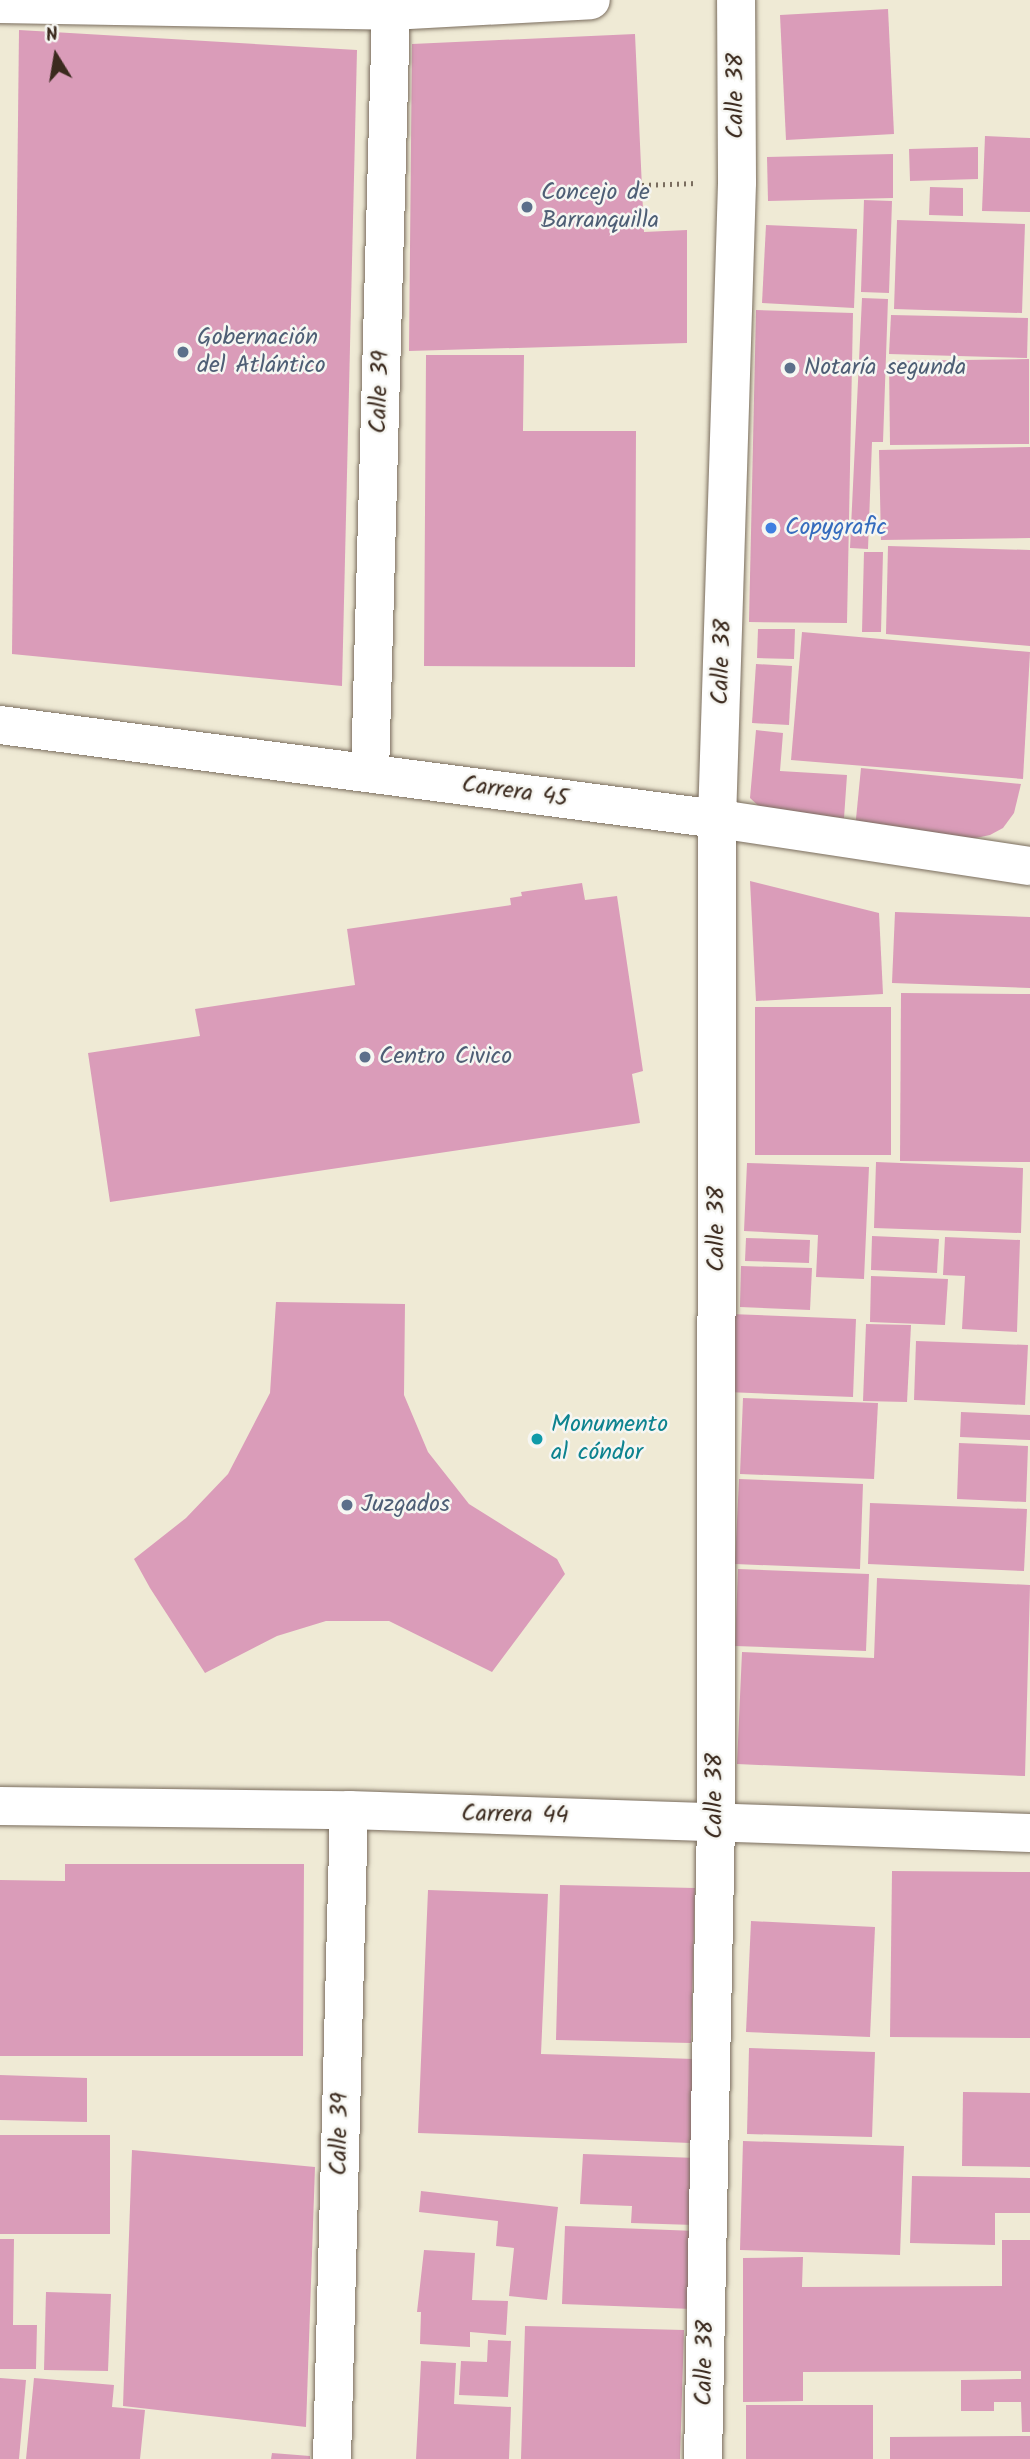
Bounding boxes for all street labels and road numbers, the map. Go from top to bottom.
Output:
street label: Calle 38 [722,53,750,139]
street label: Calle 39 [364,350,396,434]
street label: Calle 38 [706,619,738,705]
street label: Carrera 45 [460,770,570,814]
street label: Calle 38 [703,1186,731,1272]
street label: Calle 38 [701,1753,729,1839]
street label: Carrera 44 [461,1800,569,1830]
street label: Calle 39 [325,2092,355,2176]
street label: Calle 38 [690,2320,720,2406]

